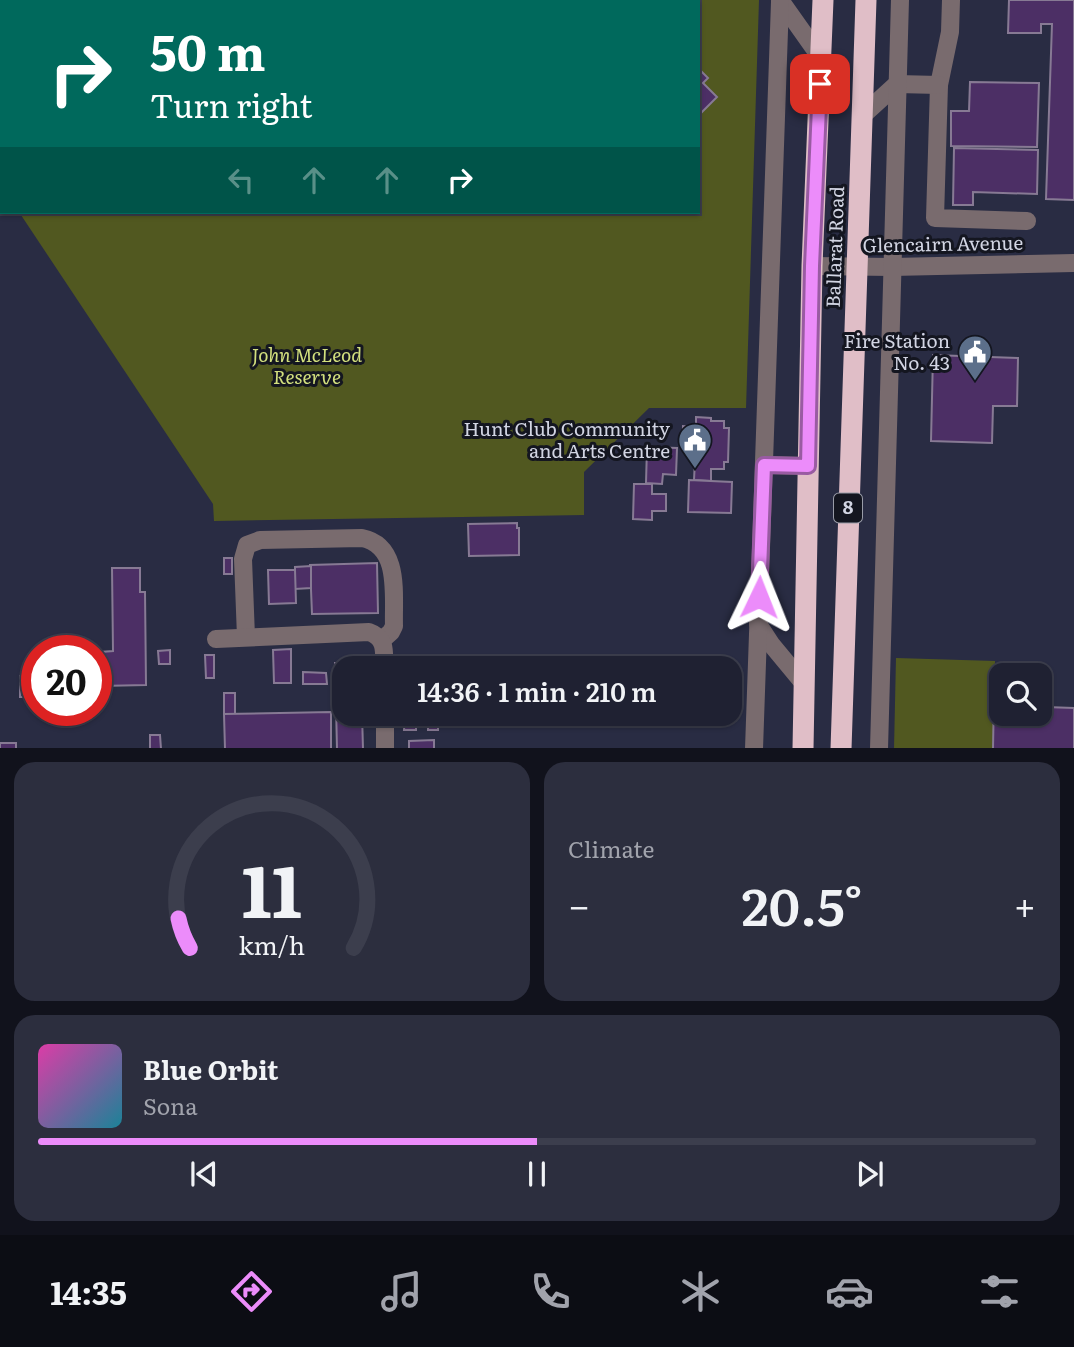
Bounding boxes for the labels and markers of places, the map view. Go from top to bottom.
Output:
pin [790,54,850,114]
place label: Fire Station No. 43 [844,326,950,376]
public building icon: Fire Station No. 43 [956,333,994,382]
place label: Hunt Club Community and Arts Centre [463,414,670,464]
public building icon: Hunt Club Community and Arts Centre [676,421,714,470]

